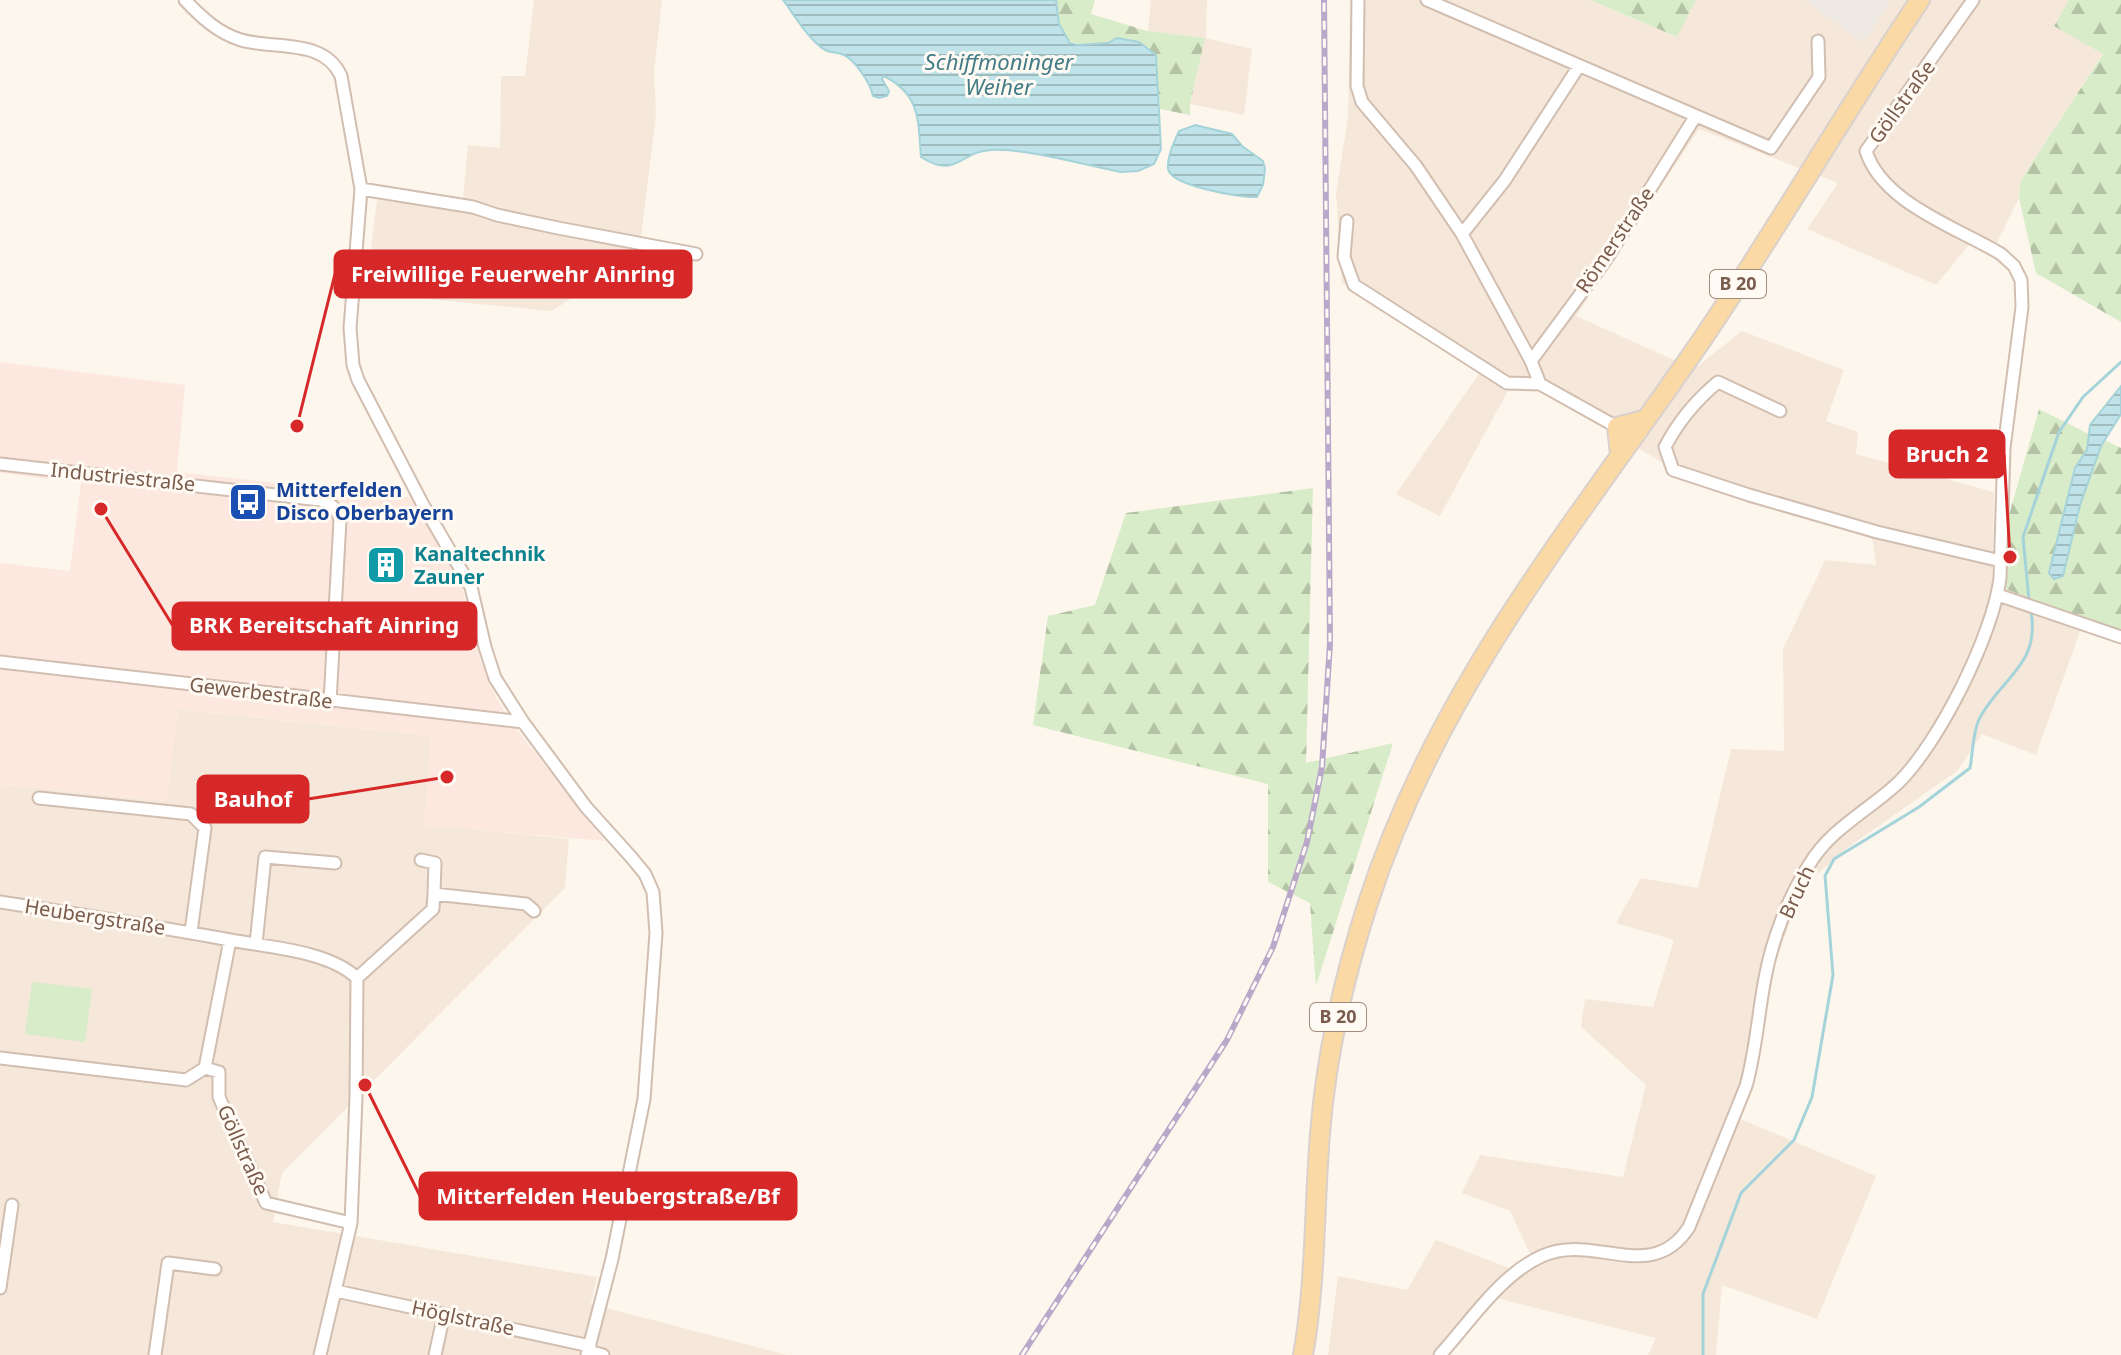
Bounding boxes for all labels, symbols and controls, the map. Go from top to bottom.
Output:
water label: Schiffmoninger Weiher [925,46,1075,101]
street label: Göllstraße [1862,55,1941,149]
street label: Römerstraße [1569,181,1660,298]
callout: Freiwillige Feuerwehr Ainring [335,251,691,297]
text: Freiwillige Feuerwehr Ainring [351,258,675,288]
road number: B 20 [1710,270,1766,298]
callout: Bruch 2 [1890,431,2004,477]
text: Bruch 2 [1906,438,1988,468]
street label: Industriestraße [49,455,197,498]
place label: Mitterfelden Disco Oberbayern [276,476,454,526]
bus stop icon: Mitterfelden Disco Oberbayern [227,481,269,523]
place label: Kanaltechnik Zauner [414,540,546,590]
building icon: Kanaltechnik Zauner [365,544,407,586]
callout: BRK Bereitschaft Ainring [173,603,476,649]
text: BRK Bereitschaft Ainring [189,609,459,639]
street label: Gewerbestraße [188,670,334,715]
callout: Bauhof [198,776,308,822]
text: Bauhof [214,783,294,813]
street label: Bruch [1773,861,1821,923]
street label: Heubergstraße [23,892,167,941]
road number: B 20 [1310,1003,1366,1031]
street label: Göllstraße [211,1100,275,1199]
callout: Mitterfelden Heubergstraße/Bf [420,1173,796,1219]
text: Mitterfelden Heubergstraße/Bf [436,1180,781,1210]
street label: Höglstraße [409,1293,517,1342]

